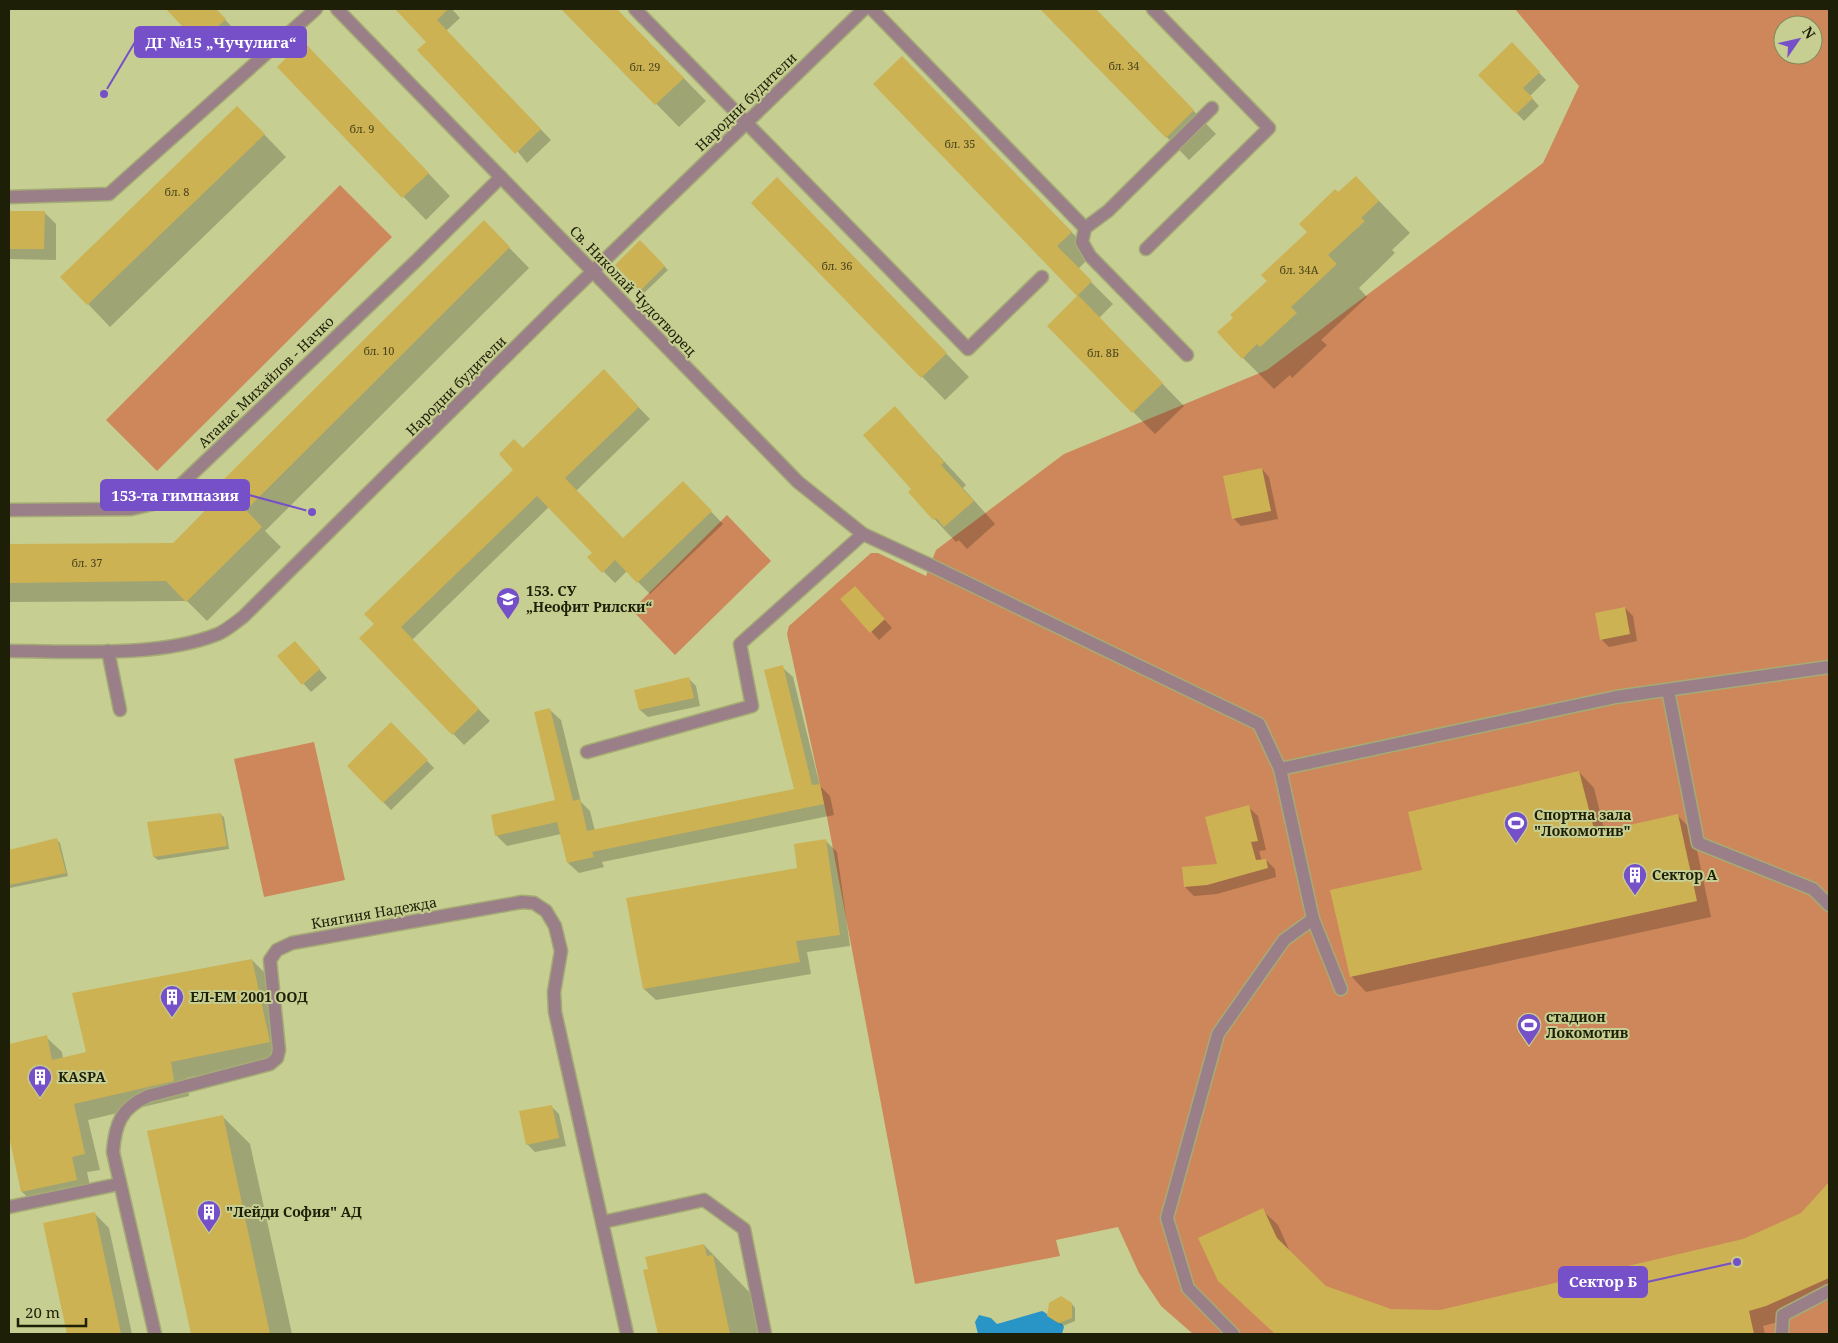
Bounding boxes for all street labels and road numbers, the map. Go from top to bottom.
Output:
street label: Народни будители [691,48,801,155]
street label: Св. Николай Чудотворец [566,221,701,360]
street label: Атанас Михайлов - Начко [194,312,338,452]
street label: Народни будители [401,331,510,440]
street label: Княгиня Надежда [310,892,438,933]

